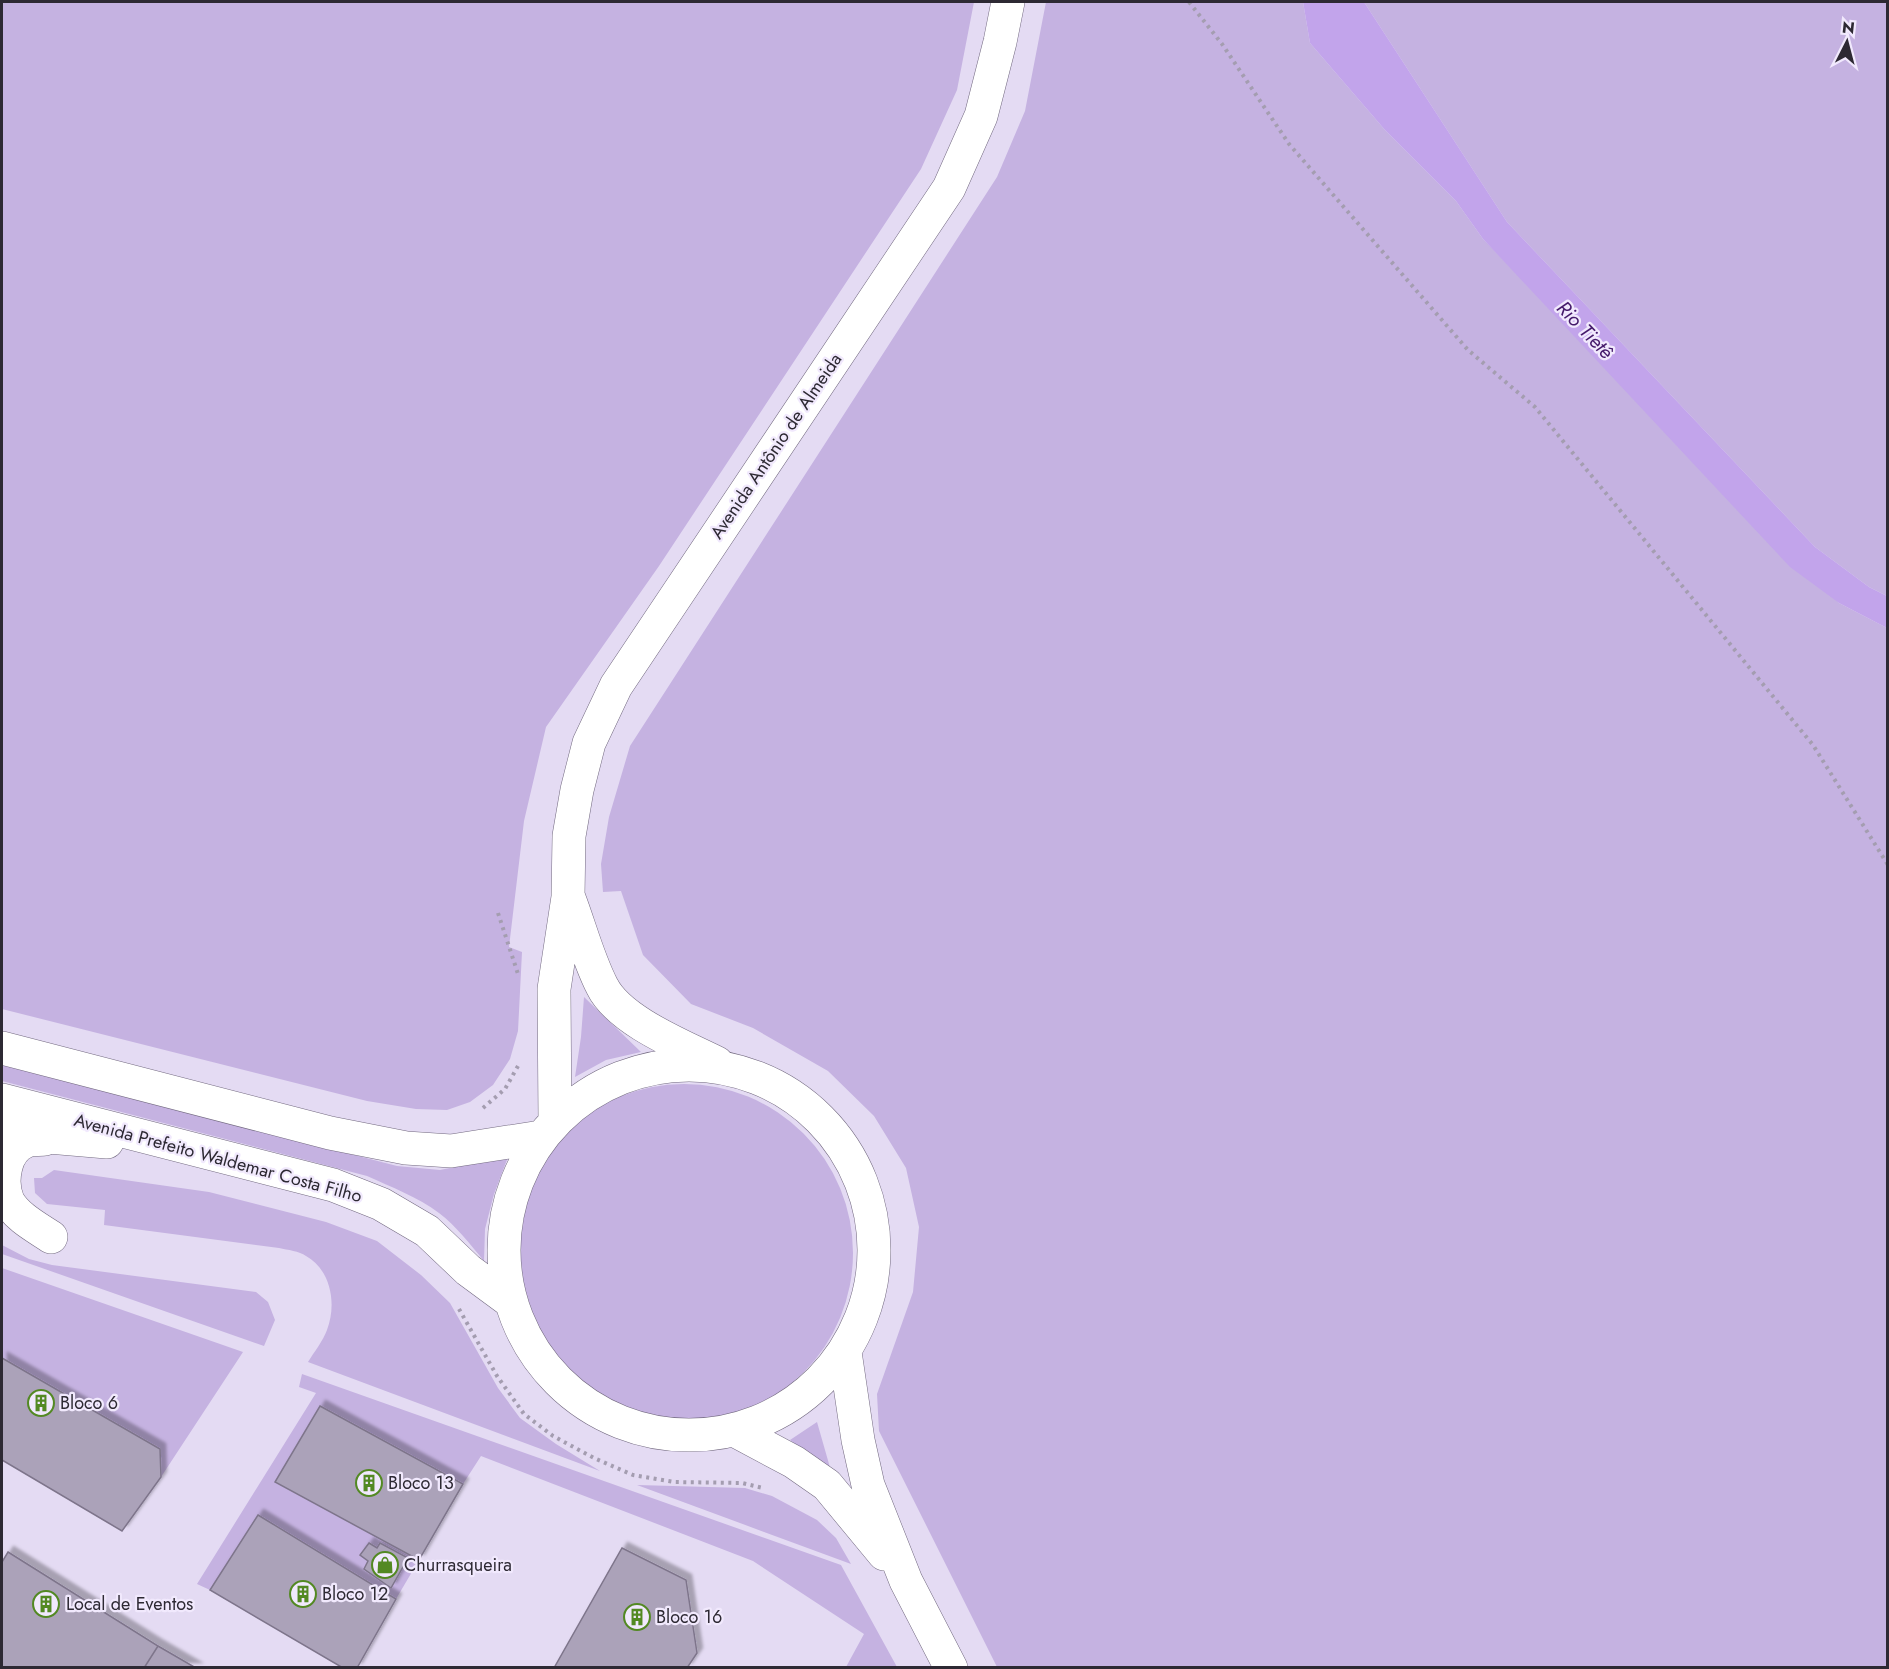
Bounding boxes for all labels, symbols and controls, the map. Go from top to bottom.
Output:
north arrow [1817,12,1877,72]
text: N [1841,15,1856,40]
water label: Rio Tietê [1550,294,1620,366]
street label: Avenida Antônio de Almeida [704,348,848,544]
street label: Avenida Prefeito Waldemar Costa Filho [71,1107,365,1209]
building icon: Bloco 6 [26,1388,56,1418]
place label: Bloco 6 [60,1390,118,1416]
building icon: Bloco 13 [354,1468,384,1498]
place label: Bloco 13 [388,1470,454,1496]
shop icon: Churrasqueira [370,1550,400,1580]
place label: Churrasqueira [404,1552,512,1578]
building icon: Bloco 12 [288,1579,318,1609]
place label: Bloco 12 [322,1581,388,1607]
building icon: Local de Eventos [31,1589,61,1619]
place label: Local de Eventos [66,1591,193,1617]
building icon: Bloco 16 [622,1602,652,1632]
place label: Bloco 16 [656,1604,722,1630]

